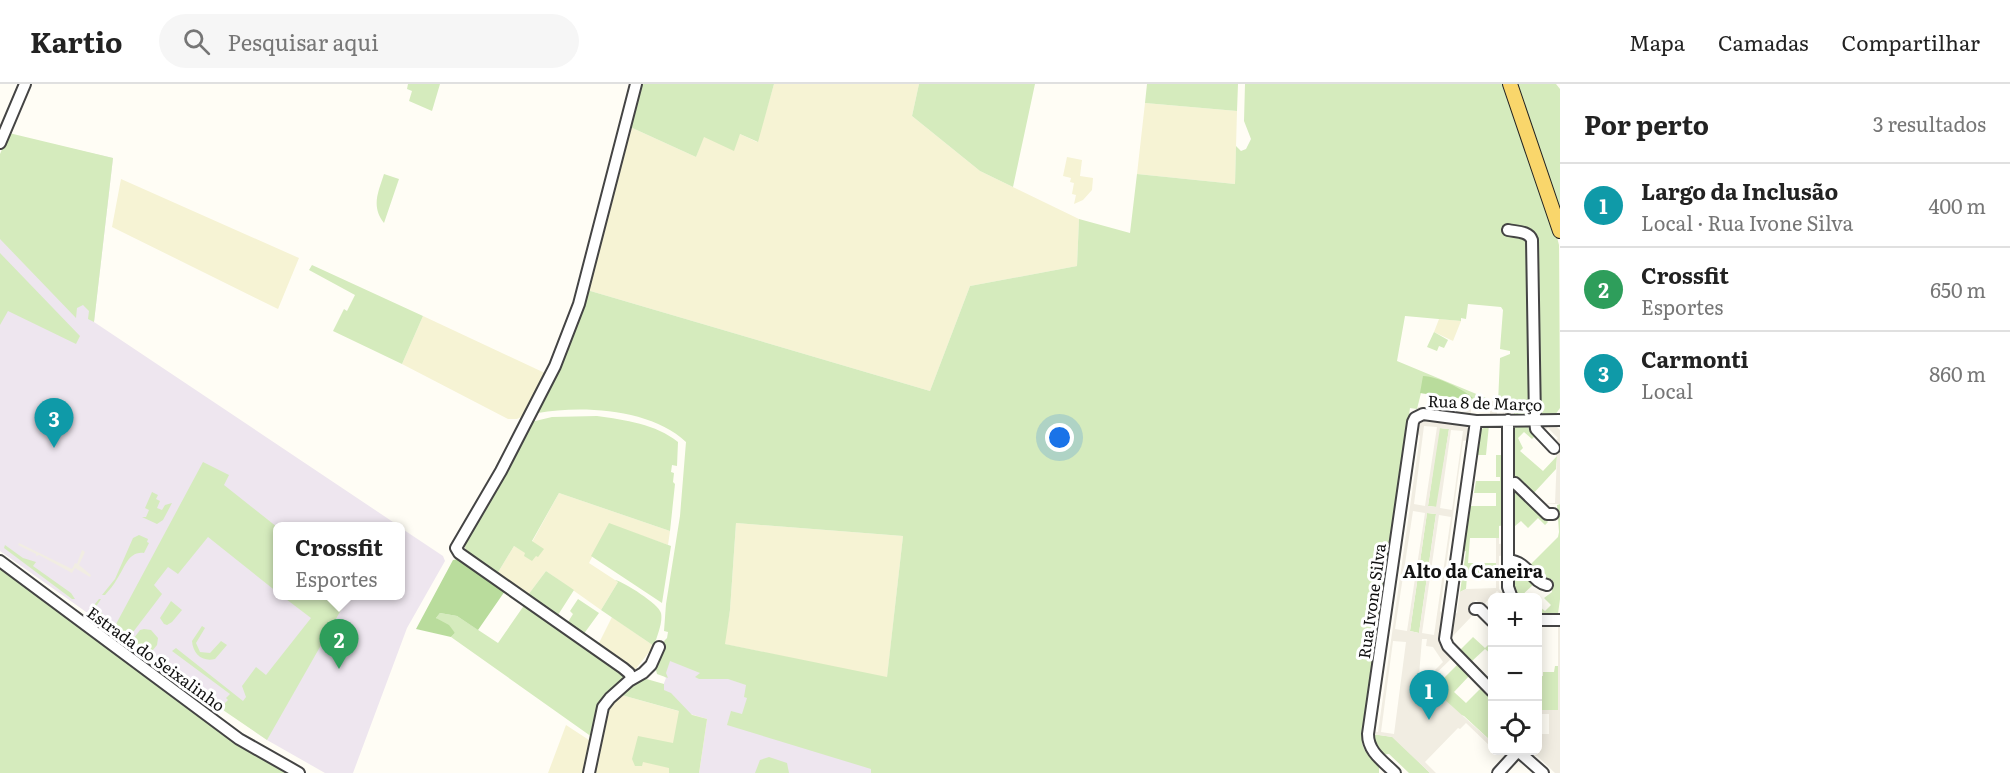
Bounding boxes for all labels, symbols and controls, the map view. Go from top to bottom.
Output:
search box [159,14,579,68]
text: Kartio [30,20,123,62]
icon: search [180,25,213,58]
text: Pesquisar aqui [228,25,379,58]
text: Mapa [1629,26,1685,57]
text: Camadas [1718,26,1809,57]
text: Compartilhar [1842,26,1980,57]
text: Por perto [1584,104,1709,143]
text: 3 resultados [1873,108,1986,138]
text: Largo da Inclusão [1641,174,1838,207]
text: 1 [1599,190,1608,220]
text: 400 m [1928,190,1986,220]
text: Local · Rua Ivone Silva [1641,207,1853,237]
text: Crossfit [1641,258,1729,291]
text: 2 [1598,274,1609,304]
text: 650 m [1930,274,1986,304]
text: Esportes [1641,291,1723,321]
text: Carmonti [1641,342,1749,375]
text: 3 [1598,358,1609,388]
text: 860 m [1929,358,1986,388]
text: Local [1641,375,1693,405]
street label: Rua 8 de Março [1427,388,1543,416]
pin: 3 [34,398,74,448]
your location [1045,423,1074,452]
popup [273,522,405,600]
text: Crossfit [295,530,383,563]
street label: Rua Ivone Silva [1351,541,1391,660]
district label: Alto da Caneira [1403,557,1544,584]
text: Esportes [295,563,377,593]
map controls [1488,593,1542,755]
button: + [1488,593,1542,647]
street label: Estrada do Seixalinho [83,600,231,717]
pin: 2 [320,620,358,669]
button: − [1488,647,1542,701]
pin: 1 [1410,670,1448,720]
button: locate [1488,701,1542,755]

